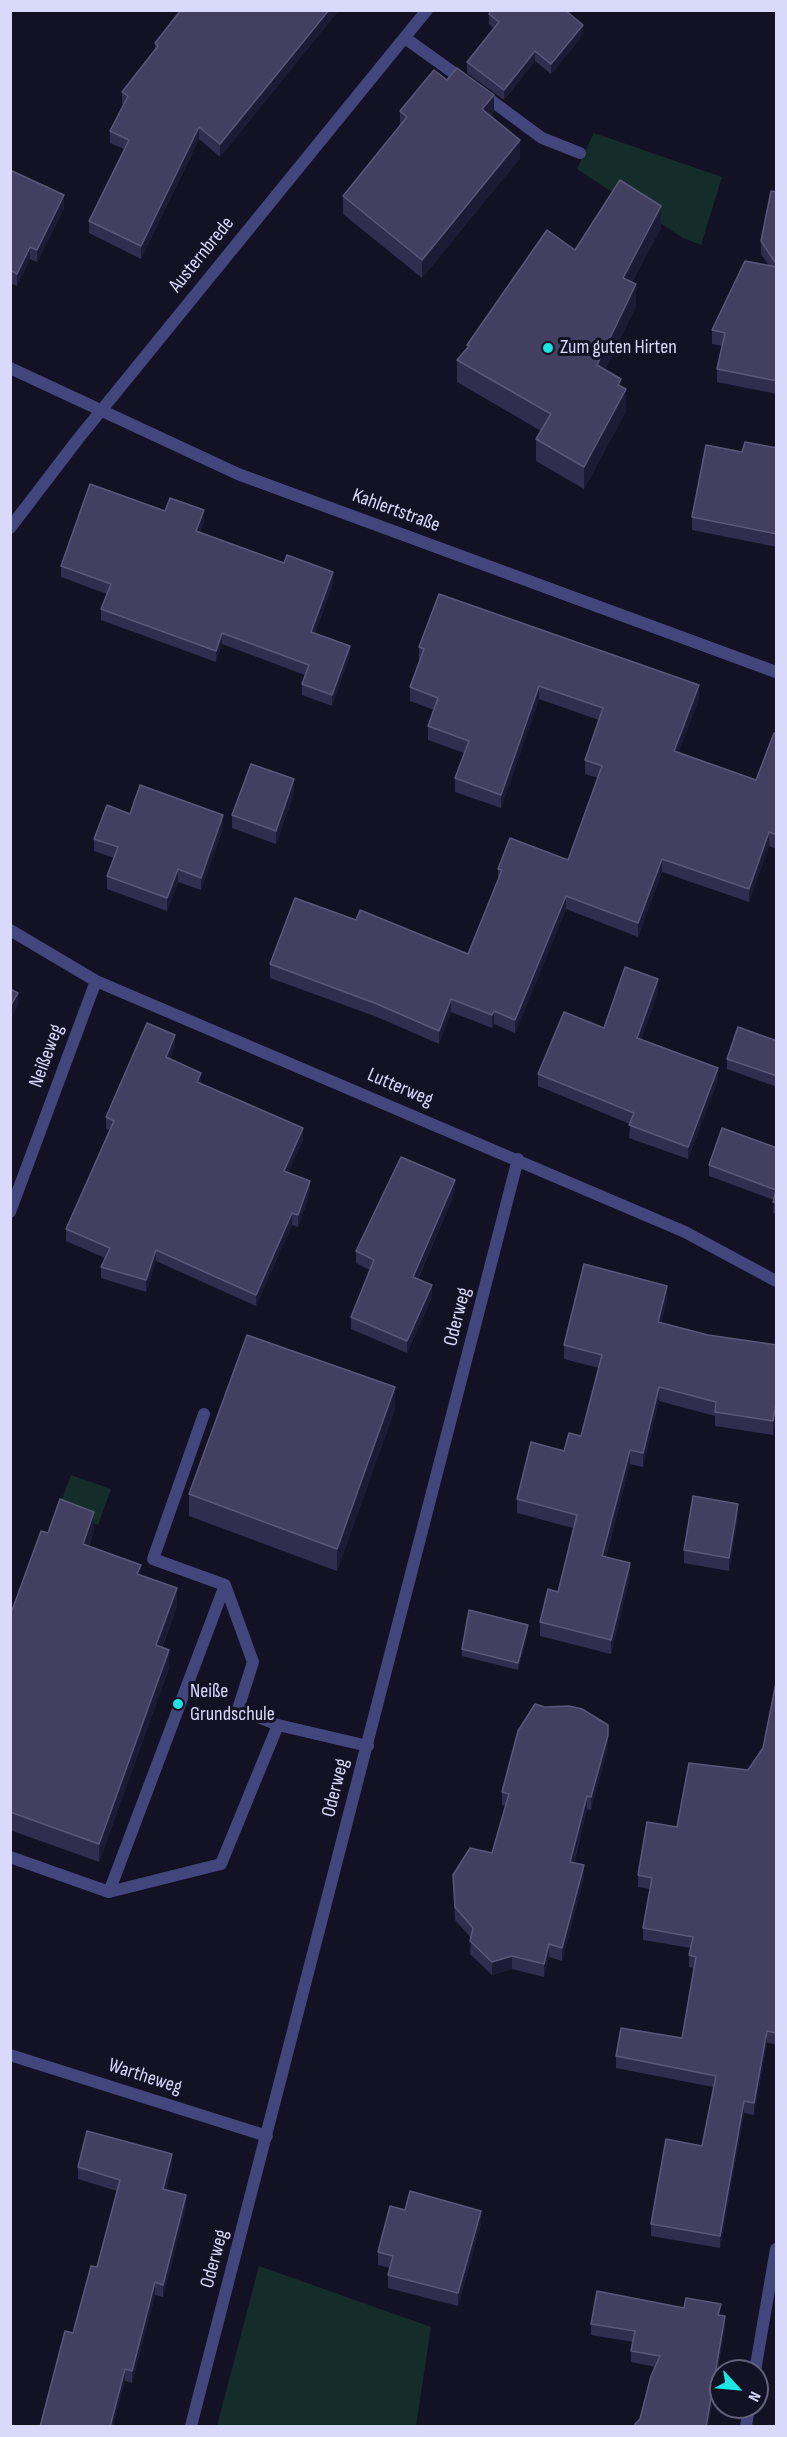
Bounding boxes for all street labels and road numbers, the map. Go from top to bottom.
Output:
street label: Austernbrede [164,212,240,298]
street label: Kahlertstraße [349,484,443,538]
street label: Neißeweg [25,1021,69,1091]
street label: Lutterweg [364,1063,436,1113]
street label: Oderweg [439,1285,477,1349]
street label: Oderweg [317,1756,355,1820]
street label: Wartheweg [105,2054,185,2100]
street label: Oderweg [196,2227,234,2291]

